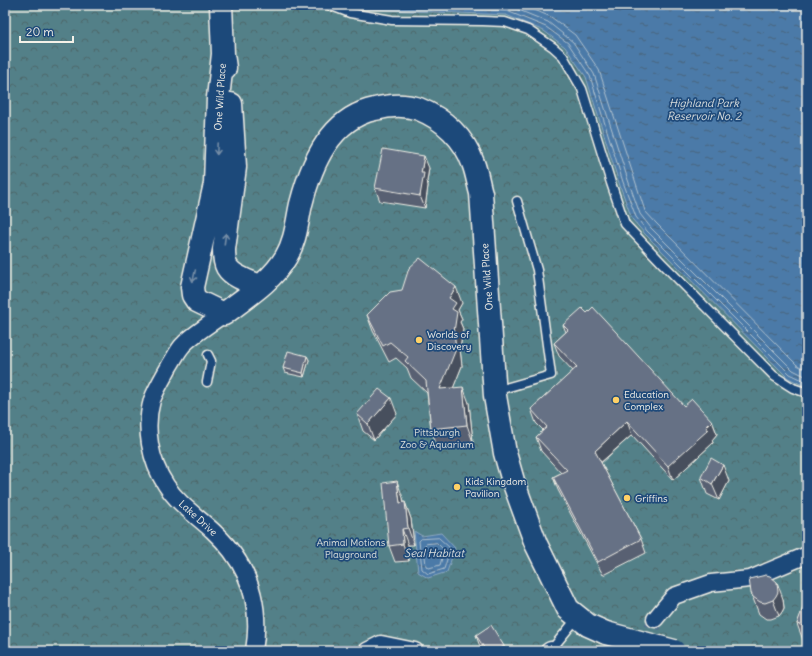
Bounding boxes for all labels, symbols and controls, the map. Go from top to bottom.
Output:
scale bar [20,18,73,44]
text: 20 m [26,24,54,39]
street label: One Wild Place [211,63,229,131]
water label: Highland Park Reservoir No. 2 [667,96,742,123]
one-way arrow [213,142,221,155]
one-way arrow [221,233,229,246]
street label: One Wild Place [478,243,496,311]
one-way arrow [190,269,198,282]
place label: Worlds of Discovery [427,328,472,353]
marker: Worlds of Discovery [414,335,424,345]
place label: Education Complex [624,388,669,413]
marker: Education Complex [611,395,621,405]
park label: Pittsburgh Zoo & Aquarium [400,426,474,451]
place label: Kids Kingdom Pavilion [465,475,527,500]
marker: Kids Kingdom Pavilion [452,482,462,492]
place label: Griffins [635,492,668,505]
marker: Griffins [622,493,632,503]
street label: Lake Drive [176,497,220,539]
park label: Animal Motions Playground [317,536,386,561]
water label: Seal Habitat [404,546,465,560]

